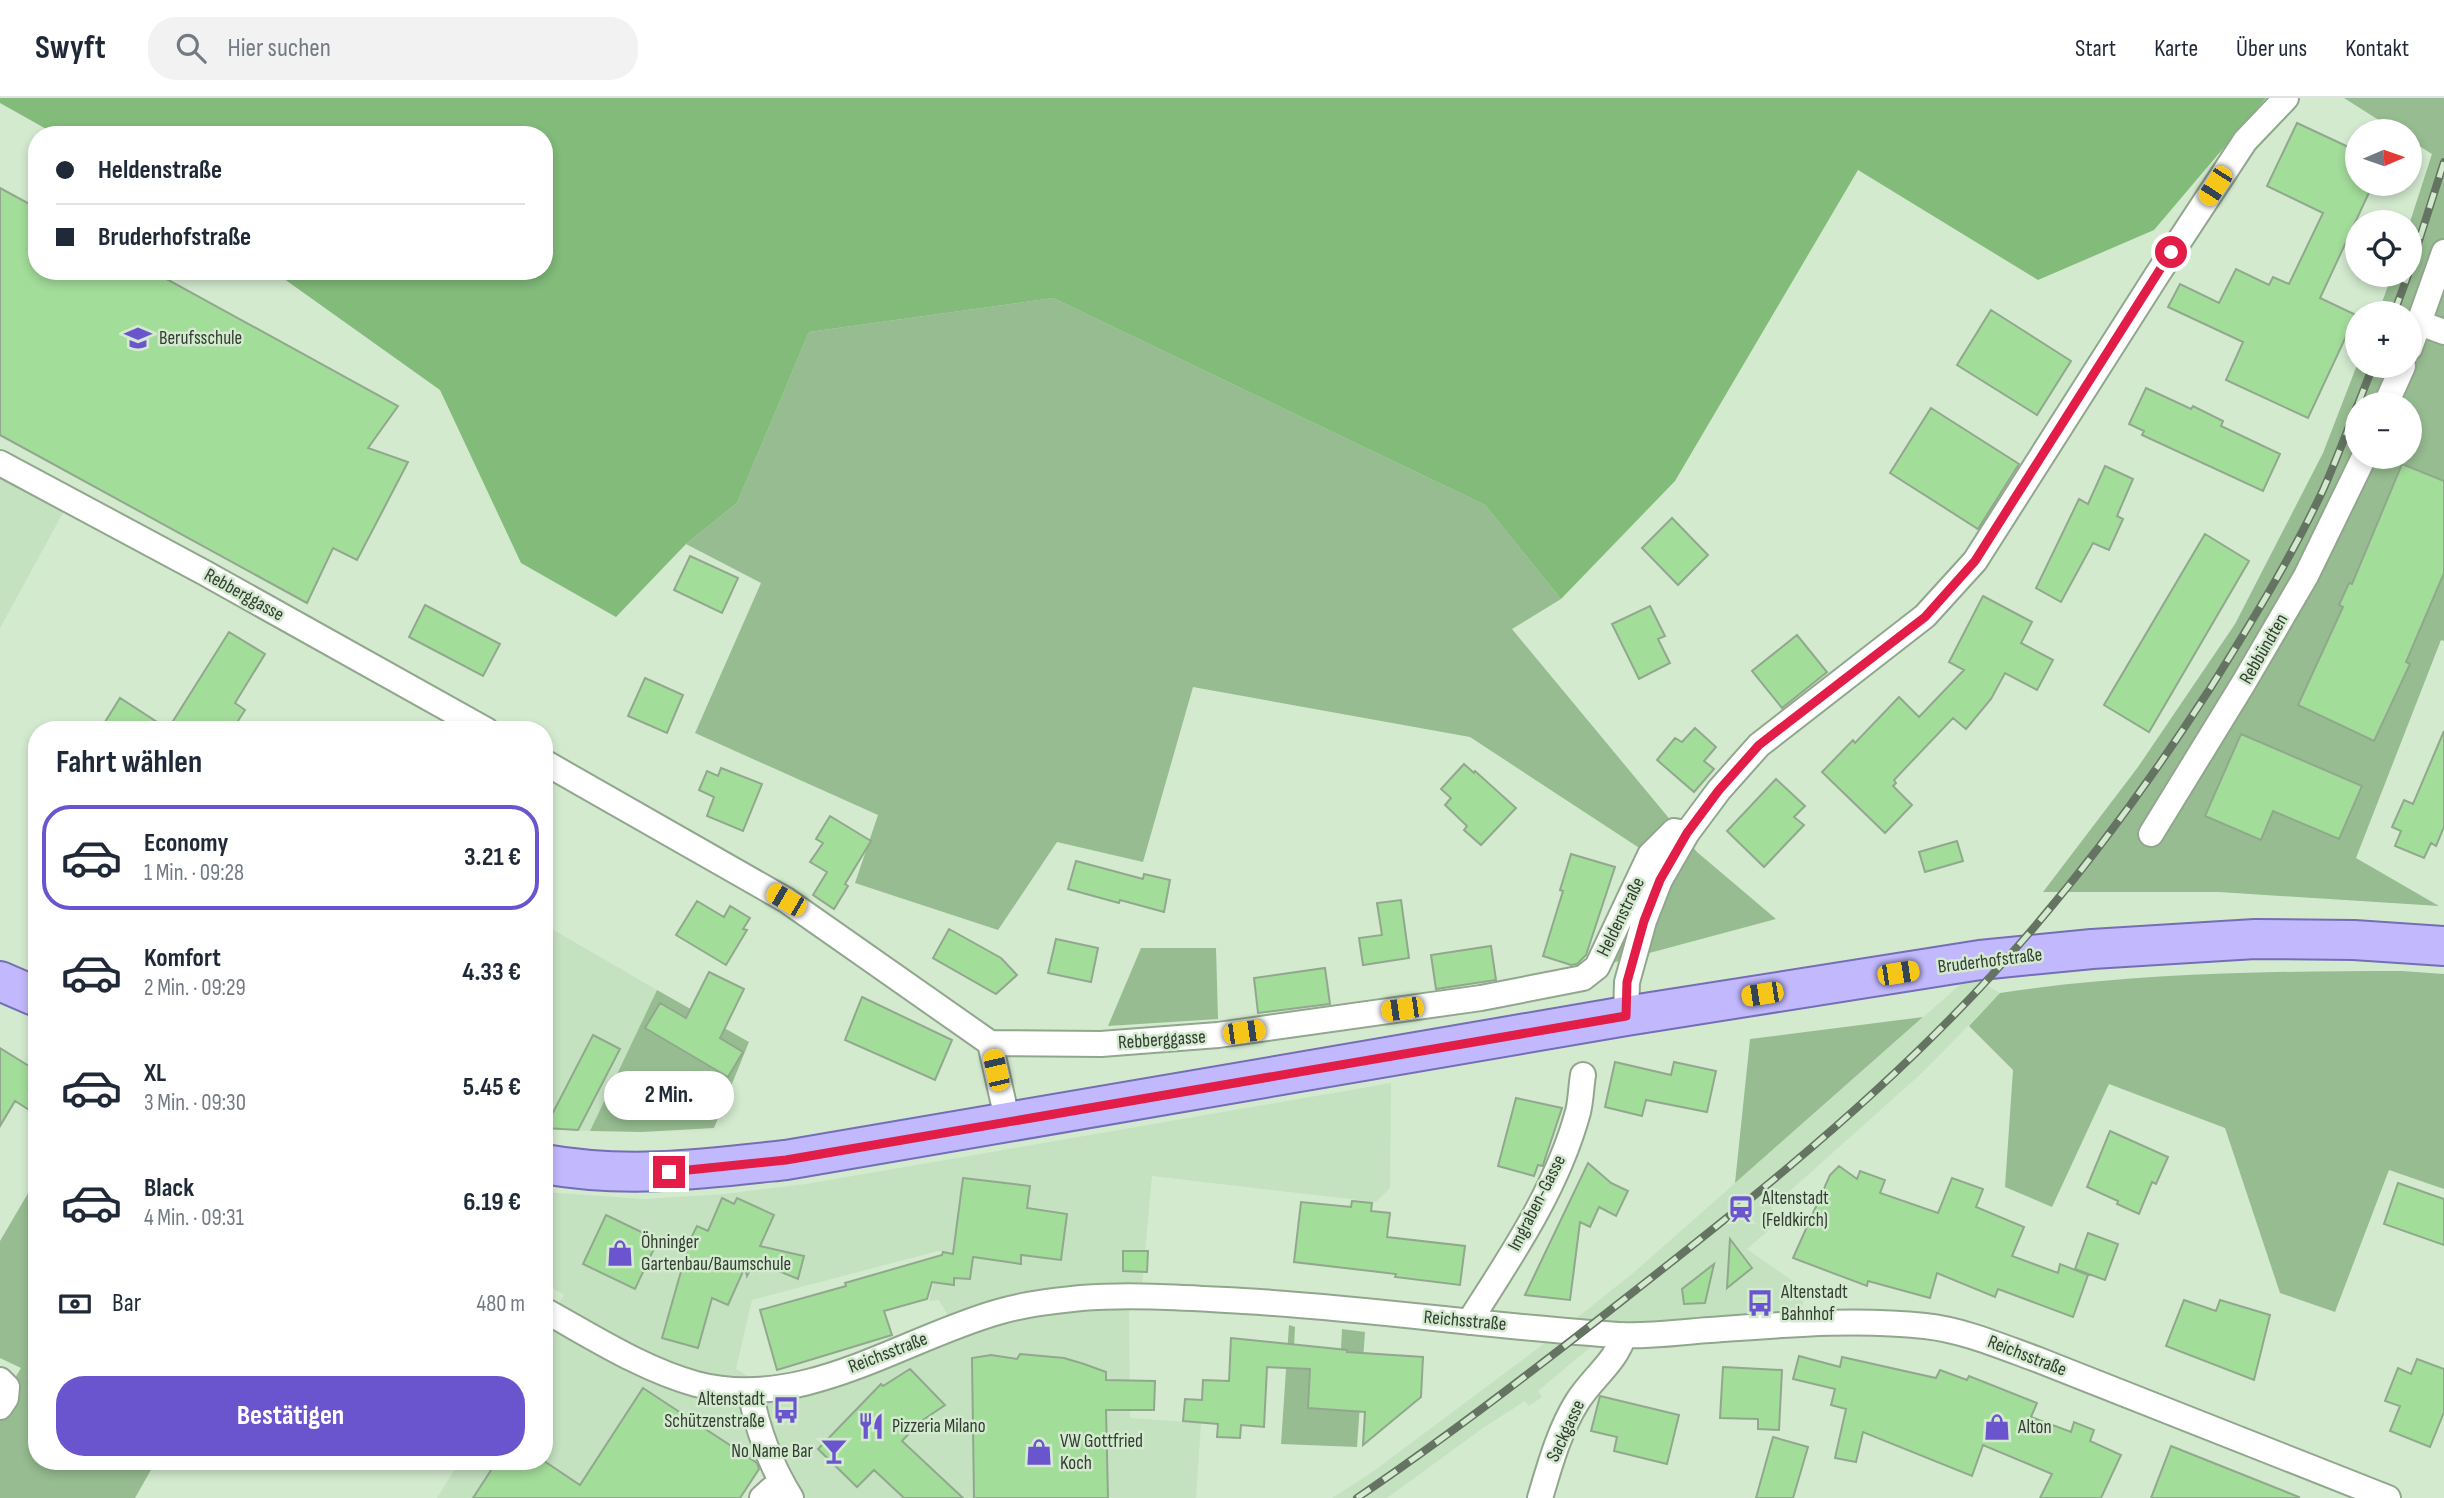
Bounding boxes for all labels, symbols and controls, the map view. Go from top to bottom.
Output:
search box [148,17,638,80]
text: Swyft [35,28,106,68]
icon: search [172,29,210,67]
text: Hier suchen [228,33,331,64]
text: Start [2075,34,2116,63]
text: Karte [2154,34,2198,63]
text: Über uns [2236,34,2307,63]
text: Kontakt [2345,34,2409,63]
north arrow [2345,119,2422,196]
map controls [2345,119,2422,469]
text: Heldenstraße [98,155,222,186]
car [2195,163,2236,209]
button: locate [2345,210,2422,287]
text: Bruderhofstraße [98,222,251,253]
route start [2155,236,2187,268]
button: + [2345,301,2422,378]
school or university icon: Berufsschule [123,323,153,353]
place label: Berufsschule [159,327,242,350]
button: − [2345,392,2422,469]
street label: Rebberggasse [200,564,288,626]
street label: Rebbündten [2235,610,2293,688]
text: Fahrt wählen [56,743,202,782]
icon: car [60,826,123,889]
text: Economy [144,828,228,859]
text: 3.21 € [464,842,521,873]
text: 1 Min. · 09:28 [144,859,244,887]
street label: Heldenstraße [1592,874,1650,960]
car [763,880,810,920]
icon: car [60,941,123,1004]
text: Komfort [144,943,221,974]
street label: Bruderhofstraße [1936,943,2044,979]
text: 4.33 € [462,957,521,988]
car [1876,959,1921,987]
text: 2 Min. · 09:29 [144,974,246,1002]
car [1740,980,1785,1008]
car [1380,996,1425,1022]
car [1222,1019,1267,1045]
street label: Rebberggasse [1117,1025,1207,1055]
car [982,1047,1011,1093]
icon: car [60,1056,123,1119]
text: XL [144,1058,166,1089]
callout: 2 Min. [604,1070,734,1119]
text: 5.45 € [463,1072,521,1103]
text: 2 Min. [645,1081,693,1109]
text: 3 Min. · 09:30 [144,1089,246,1117]
street label: Imgraben-Gasse [1503,1151,1571,1255]
route end [653,1156,685,1188]
icon: car [60,1171,123,1234]
text: Black [144,1173,194,1204]
text: 6.19 € [463,1187,521,1218]
place label: Altenstadt (Feldkirch) [1761,1187,1829,1232]
station icon: Altenstadt (Feldkirch) [1726,1194,1756,1224]
text: 4 Min. · 09:31 [144,1204,244,1232]
place label: Öhninger Gartenbau/Baumschule [641,1231,791,1276]
shop icon: Öhninger Gartenbau/Baumschule [605,1238,635,1268]
place label: Altenstadt Bahnhof [1780,1281,1848,1326]
icon: cash [56,1285,94,1323]
text: Bar [112,1288,141,1319]
bus stop icon: Altenstadt Bahnhof [1745,1288,1775,1318]
text: 480 m [477,1290,525,1318]
street label: Reichsstraße [1423,1306,1507,1336]
street label: Reichsstraße [845,1327,931,1379]
street label: Reichsstraße [1984,1330,2070,1382]
button: Bestätigen [56,1376,525,1456]
place label: Altenstadt Schützenstraße [664,1388,765,1433]
bus stop icon: Altenstadt Schützenstraße [771,1395,801,1425]
street label: Sackgasse [1542,1396,1590,1466]
restaurant icon: Pizzeria Milano [856,1411,886,1441]
shop icon: Alton [1982,1412,2012,1442]
place label: Pizzeria Milano [892,1415,986,1438]
place label: Alton [2017,1416,2052,1439]
place label: VW Gottfried Koch [1060,1430,1143,1475]
bar icon: No Name Bar [819,1436,849,1466]
shop icon: VW Gottfried Koch [1024,1437,1054,1467]
place label: No Name Bar [731,1440,814,1463]

